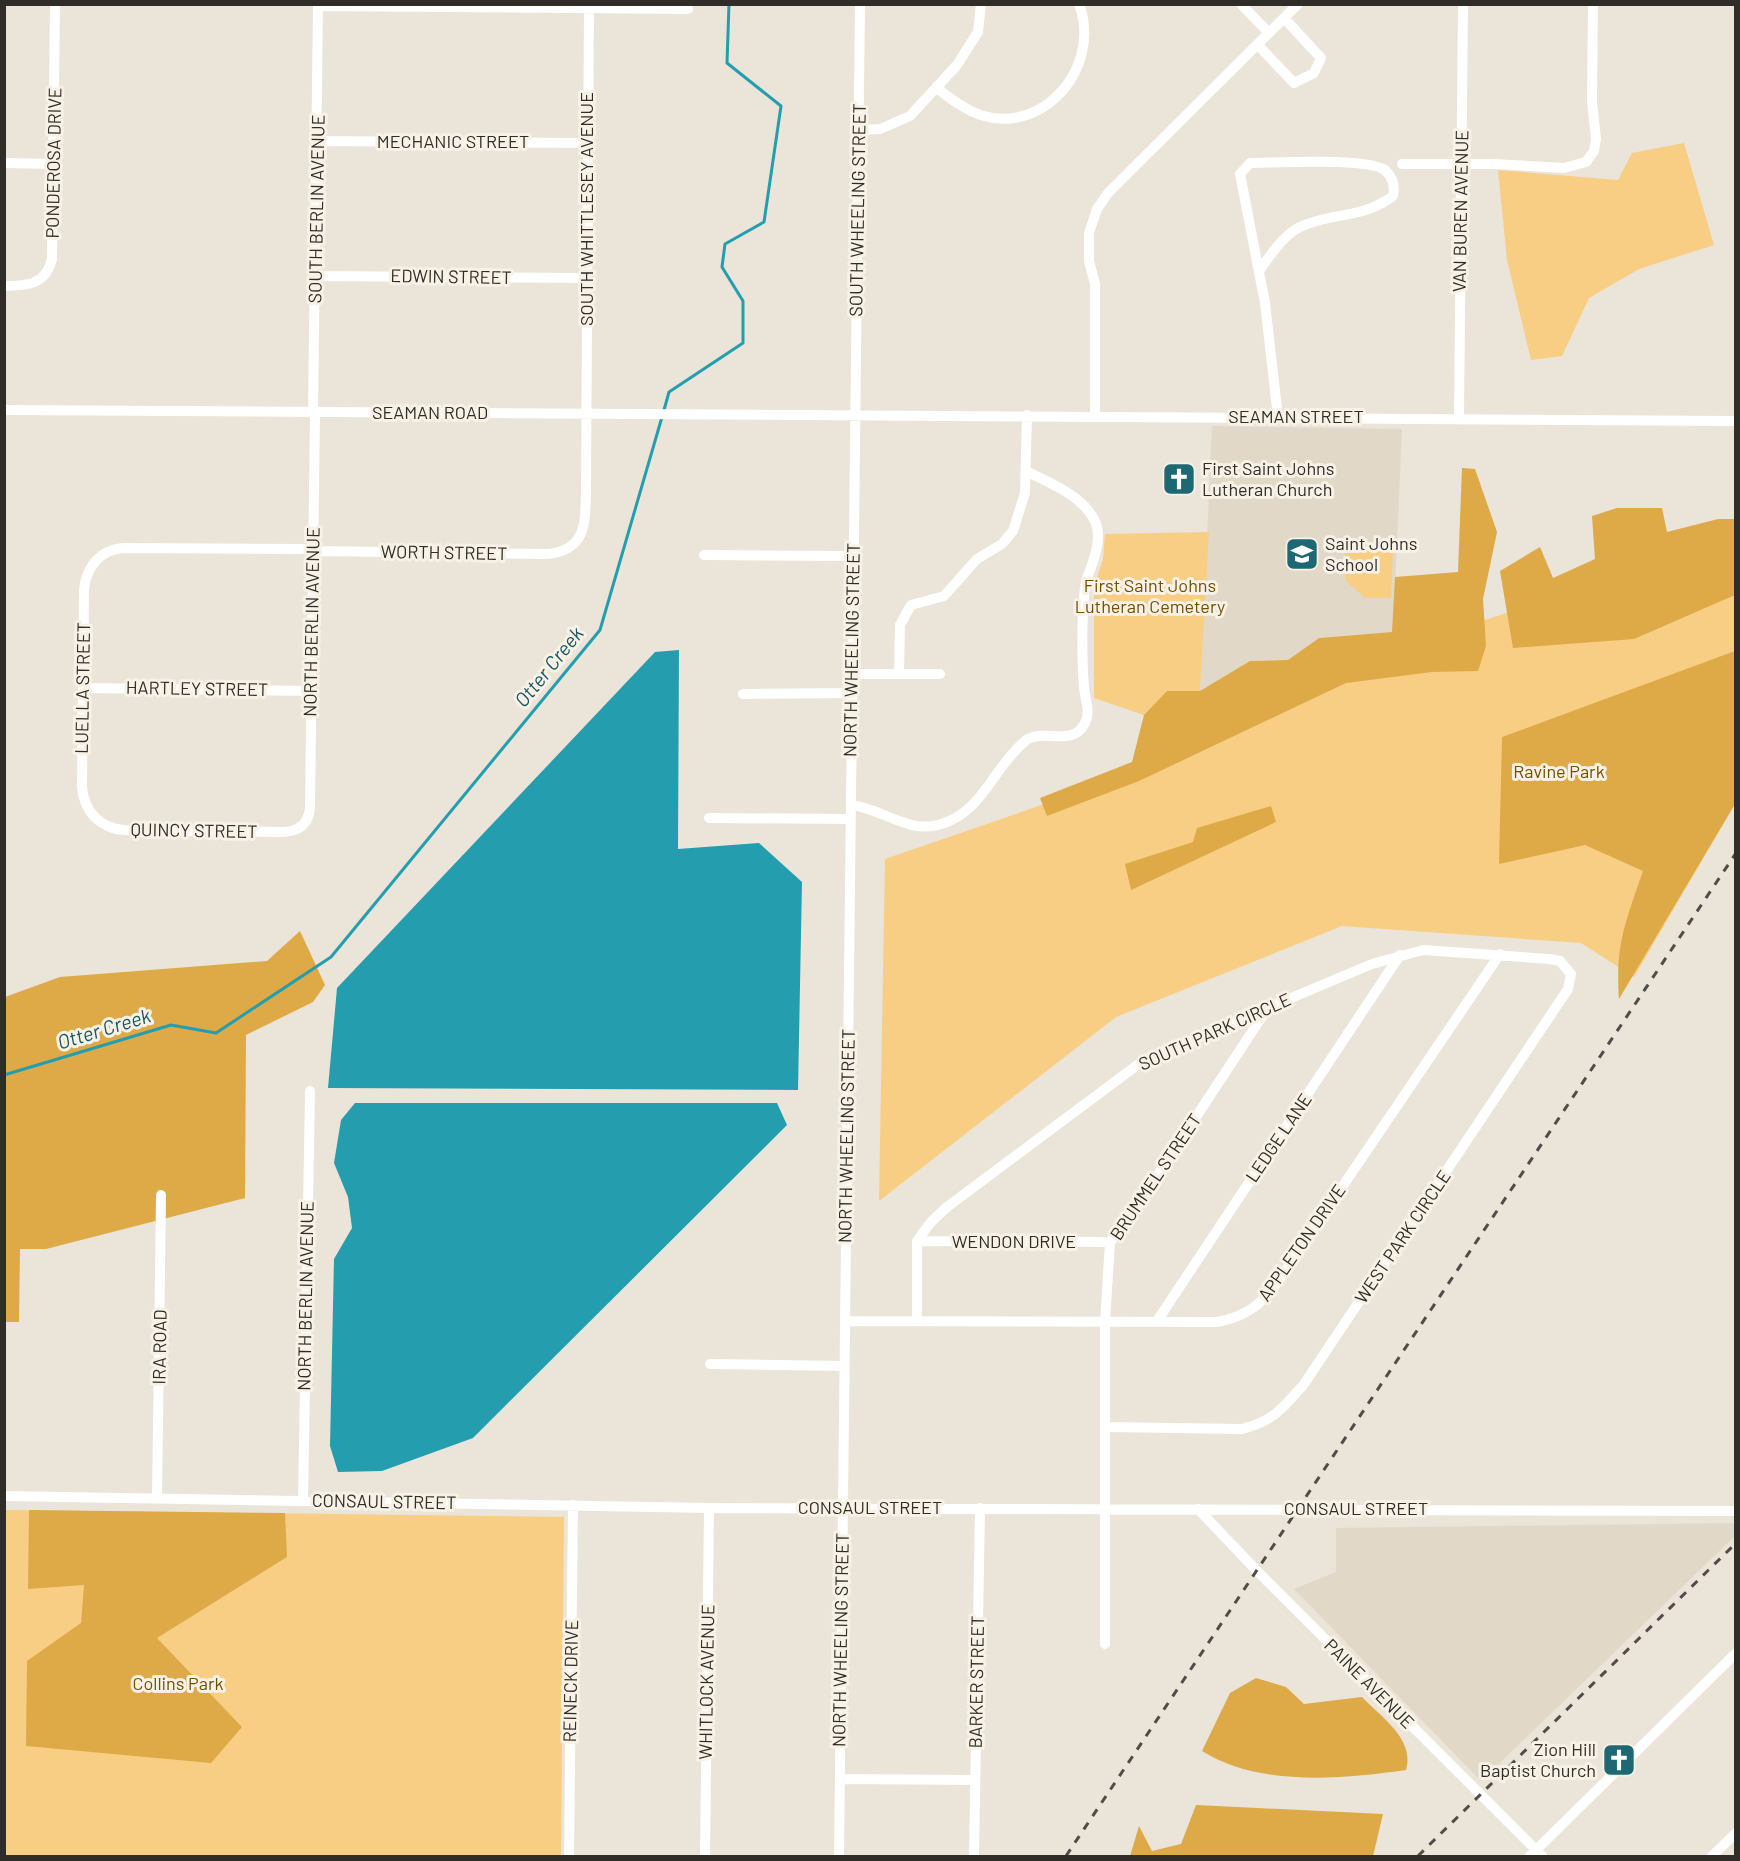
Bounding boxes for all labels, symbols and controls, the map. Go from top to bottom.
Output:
street label: PONDEROSA DRIVE [41,87,65,239]
street label: SOUTH WHITTLESEY AVENUE [575,92,597,326]
street label: SOUTH WHEELING STREET [844,103,870,317]
street label: SOUTH BERLIN AVENUE [303,114,329,304]
street label: MECHANIC STREET [377,130,529,152]
street label: VAN BUREN AVENUE [1448,130,1472,292]
street label: EDWIN STREET [390,264,512,288]
street label: SEAMAN ROAD [372,401,488,423]
street label: SEAMAN STREET [1228,405,1364,427]
place label: First Saint Johns Lutheran Church [1202,457,1334,500]
church icon: First Saint Johns Lutheran Church [1161,461,1197,497]
street label: NORTH BERLIN AVENUE [298,527,324,717]
place label: Saint Johns School [1325,532,1417,575]
school or university icon: Saint Johns School [1284,536,1320,572]
street label: WORTH STREET [381,540,508,564]
street label: NORTH WHEELING STREET [838,543,864,757]
park label: First Saint Johns Lutheran Cemetery [1075,574,1225,617]
water label: Otter Creek [509,621,588,711]
street label: LUELLA STREET [70,622,94,754]
street label: HARTLEY STREET [126,676,268,700]
park label: Ravine Park [1513,760,1605,782]
street label: QUINCY STREET [130,818,258,842]
street label: SOUTH PARK CIRCLE [1135,988,1294,1075]
water label: Otter Creek [54,1002,154,1054]
street label: NORTH WHEELING STREET [833,1029,859,1243]
street label: LEDGE LANE [1240,1089,1316,1186]
street label: BRUMMEL STREET [1105,1109,1206,1244]
street label: WEST PARK CIRCLE [1349,1166,1455,1307]
street label: APPLETON DRIVE [1253,1180,1350,1305]
street label: NORTH BERLIN AVENUE [292,1201,318,1391]
street label: WENDON DRIVE [952,1230,1076,1252]
street label: IRA ROAD [147,1309,171,1385]
street label: CONSAUL STREET [312,1489,456,1513]
street label: CONSAUL STREET [798,1496,942,1518]
street label: CONSAUL STREET [1284,1497,1428,1519]
street label: NORTH WHEELING STREET [827,1533,853,1747]
street label: WHITLOCK AVENUE [694,1604,718,1760]
street label: BARKER STREET [964,1615,988,1749]
street label: REINECK DRIVE [558,1619,582,1743]
street label: PAINE AVENUE [1320,1634,1419,1733]
park label: Collins Park [133,1672,223,1694]
place label: Zion Hill Baptist Church [1480,1738,1596,1781]
church icon: Zion Hill Baptist Church [1601,1742,1637,1778]

